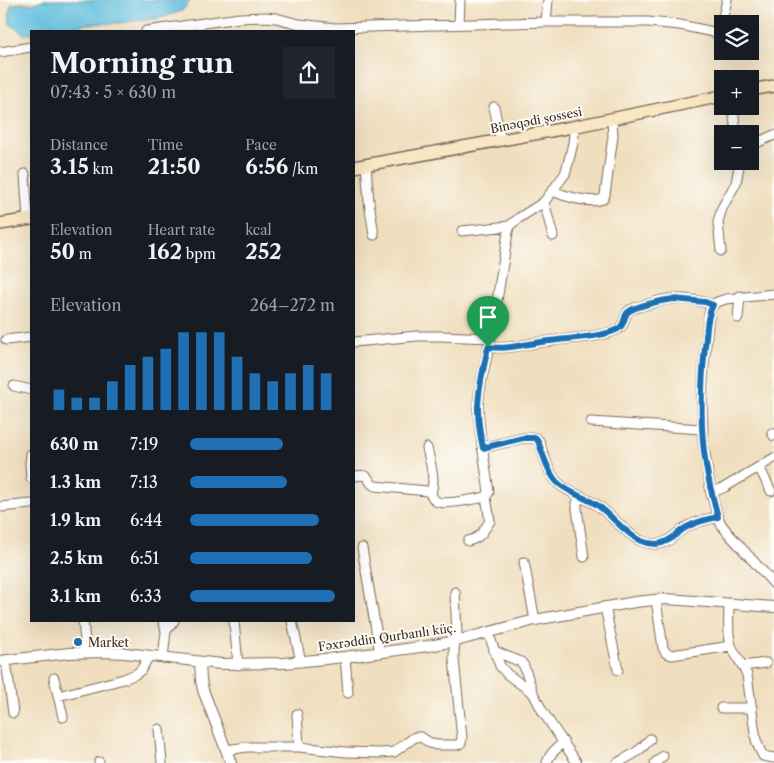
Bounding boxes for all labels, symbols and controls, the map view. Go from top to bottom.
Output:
map controls [714,15,759,170]
button: layers [714,15,759,60]
text: Morning run [50,46,234,80]
button: share [283,47,335,99]
button: + [714,70,759,115]
text: 07:43 · 5 × 630 m [50,82,176,102]
street label: Binəqədi şossesi [489,104,583,136]
button: − [714,125,759,170]
text: Distance [50,136,108,154]
text: Time [148,136,183,154]
text: Pace [245,136,277,154]
text: 3.15 [50,154,89,179]
text: 21:50 [148,154,201,179]
text: 6:56 [245,154,288,179]
text: km [89,160,114,178]
text: /km [288,160,318,178]
text: Elevation [50,221,113,239]
text: Heart rate [148,221,215,239]
text: kcal [245,221,272,239]
text: 50 [50,239,75,264]
text: 162 [148,239,182,264]
text: 252 [245,239,282,264]
text: m [75,245,92,263]
text: bpm [182,245,216,263]
text: Elevation [50,295,121,315]
text: 264–272 m [250,295,335,315]
pin [467,296,509,347]
icon: arrive [474,303,502,331]
text: 630 m [50,434,99,454]
text: 7:19 [130,434,158,454]
text: 1.3 km [50,472,101,492]
text: 7:13 [130,472,158,492]
text: 1.9 km [50,510,101,530]
text: 6:44 [130,510,162,530]
text: 2.5 km [50,548,103,568]
text: 6:51 [130,548,159,568]
text: 3.1 km [50,586,101,606]
text: 6:33 [130,586,161,606]
street label: Fəxrəddin Qurbanlı küç. [317,620,457,654]
place label: Market [88,635,130,650]
marker: Market [72,636,84,648]

